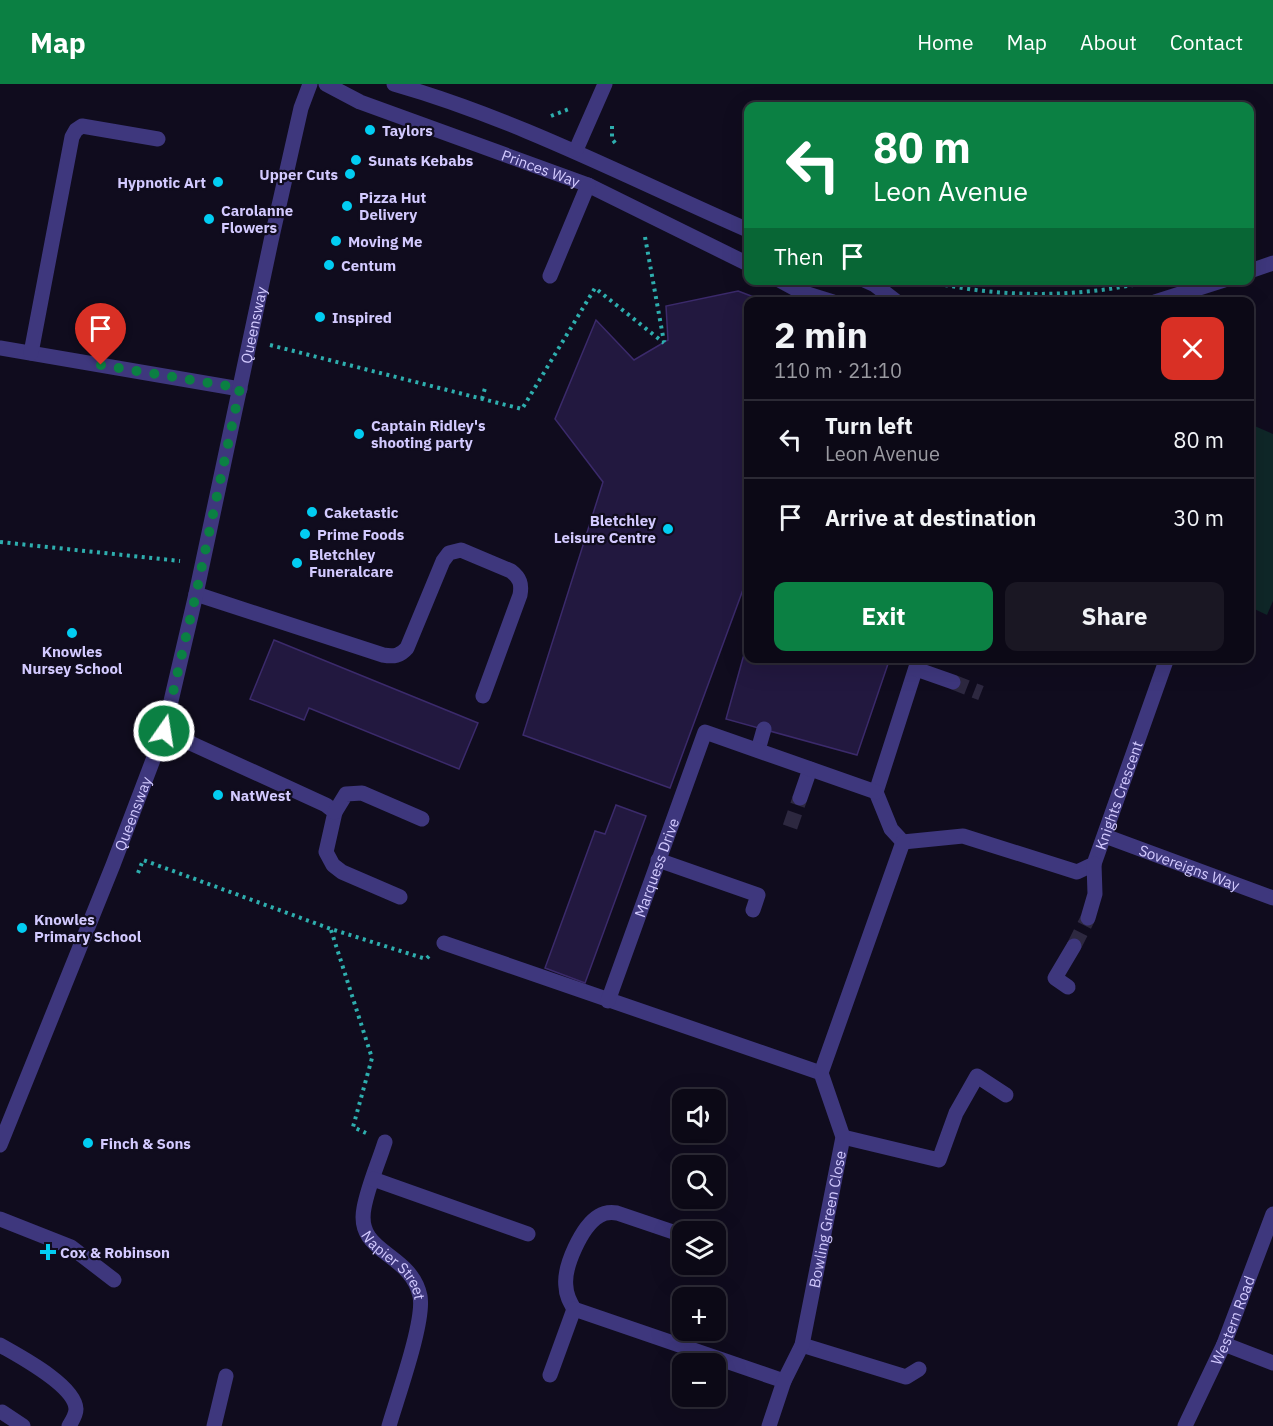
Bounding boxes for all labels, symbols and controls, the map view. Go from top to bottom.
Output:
text: Map [30,24,86,61]
text: Home [917,28,974,56]
text: Map [1007,28,1047,56]
text: About [1080,28,1137,56]
text: Contact [1170,28,1243,56]
text: 80 m [873,120,971,175]
place label: Taylors [382,121,433,140]
marker: Taylors [363,123,377,137]
icon: left [774,126,852,204]
street label: Princes Way [499,145,583,191]
place label: Sunats Kebabs [368,151,474,170]
marker: Sunats Kebabs [349,153,363,167]
place label: Upper Cuts [259,165,338,184]
marker: Upper Cuts [343,167,357,181]
place label: Hypnotic Art [117,173,206,192]
text: Leon Avenue [873,173,1028,208]
marker: Hypnotic Art [211,175,225,189]
place label: Pizza Hut Delivery [359,188,427,224]
marker: Pizza Hut Delivery [340,199,354,213]
place label: Carolanne Flowers [221,201,293,237]
marker: Carolanne Flowers [202,212,216,226]
place label: Moving Me [348,232,422,251]
marker: Moving Me [329,234,343,248]
icon: arrive [836,240,869,273]
text: Then [774,242,824,271]
place label: Centum [341,256,396,275]
marker: Centum [322,258,336,272]
street label: Queensway [236,284,271,365]
pin [75,303,126,365]
place label: Inspired [332,308,392,327]
marker: Inspired [313,310,327,324]
text: 2 min [774,311,868,358]
icon: arrive [84,312,117,345]
button: close [1161,317,1224,380]
text: 110 m · 21:10 [774,357,902,384]
text: Turn left [825,411,913,440]
place label: Captain Ridley's shooting party [371,416,486,452]
icon: left [774,423,807,456]
text: 80 m [1173,425,1224,454]
marker: Captain Ridley's shooting party [352,427,366,441]
text: Leon Avenue [825,440,940,467]
icon: arrive [774,501,807,534]
place label: Caketastic [324,503,399,522]
text: Arrive at destination [825,503,1036,532]
text: 30 m [1173,503,1224,532]
marker: Caketastic [305,505,319,519]
place label: Bletchley Leisure Centre [554,511,656,547]
marker: Bletchley Leisure Centre [661,522,675,536]
place label: Prime Foods [317,525,405,544]
marker: Prime Foods [298,527,312,541]
place label: Bletchley Funeralcare [309,545,393,581]
marker: Bletchley Funeralcare [290,556,304,570]
button: Exit [774,582,993,651]
button: Share [1005,582,1224,651]
marker: Knowles Nursey School [65,626,79,640]
place label: Knowles Nursey School [22,642,123,678]
position arrow [132,699,196,763]
street label: Knights Crescent [1090,738,1146,852]
street label: Queensway [110,773,156,853]
place label: NatWest [230,786,291,805]
marker: NatWest [211,788,225,802]
street label: Marquess Drive [630,815,683,920]
street label: Sovereigns Way [1136,840,1243,895]
place label: Knowles Primary School [34,910,142,946]
marker: Knowles Primary School [15,921,29,935]
map controls [672,1089,726,1407]
button: sound [672,1089,726,1143]
place label: Finch & Sons [100,1134,191,1153]
marker: Finch & Sons [81,1136,95,1150]
street label: Bowling Green Close [804,1149,850,1289]
button: search [672,1155,726,1209]
button: layers [672,1221,726,1275]
street label: Napier Street [358,1227,430,1301]
place label: Cox & Robinson [60,1243,170,1262]
marker: Cox & Robinson [41,1245,55,1259]
street label: Western Road [1206,1273,1258,1368]
button: + [672,1287,726,1341]
button: − [672,1353,726,1407]

